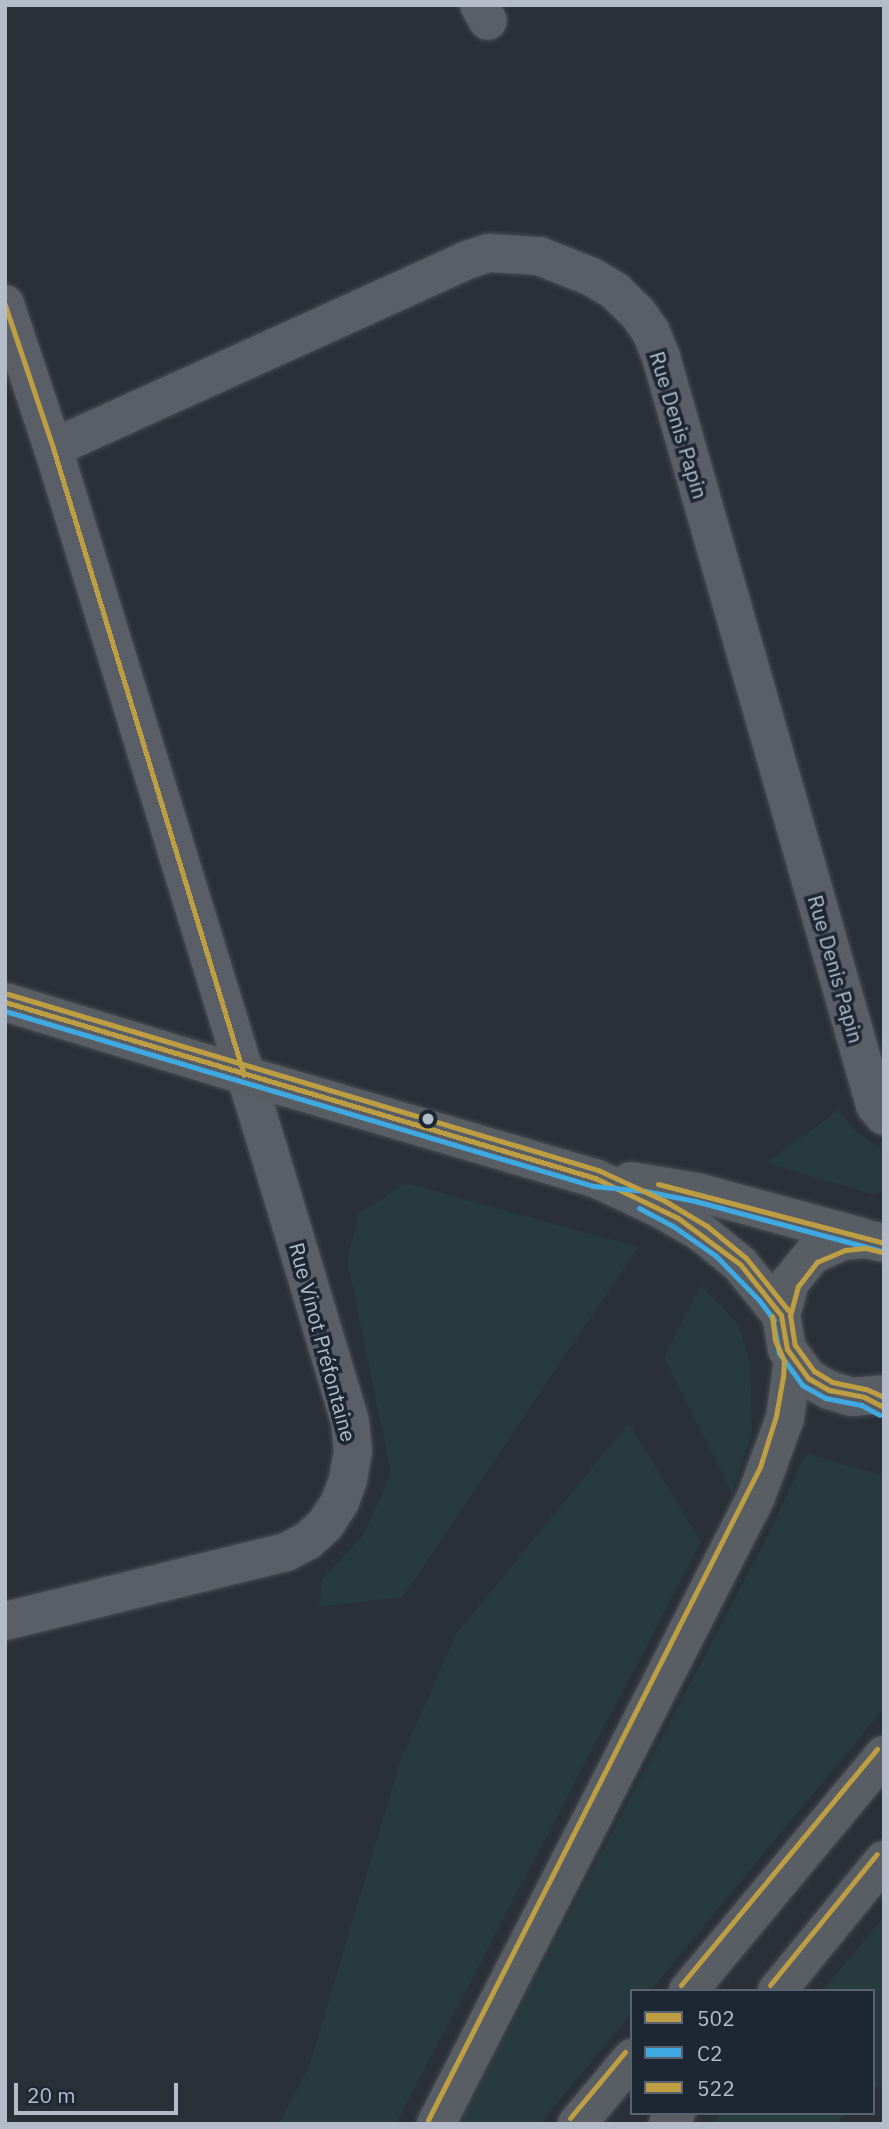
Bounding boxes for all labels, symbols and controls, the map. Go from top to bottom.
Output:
street label: Rue Denis Papin [645,348,713,502]
street label: Rue Denis Papin [803,892,869,1046]
unlabelled marker [421,1112,435,1126]
street label: Rue Vinot Préfontaine [284,1240,362,1444]
legend [630,1989,875,2115]
text: 502 [697,2004,735,2032]
text: C2 [697,2039,723,2067]
scale bar [18,2070,182,2114]
text: 522 [697,2074,735,2102]
text: 20 m [27,2081,76,2109]

